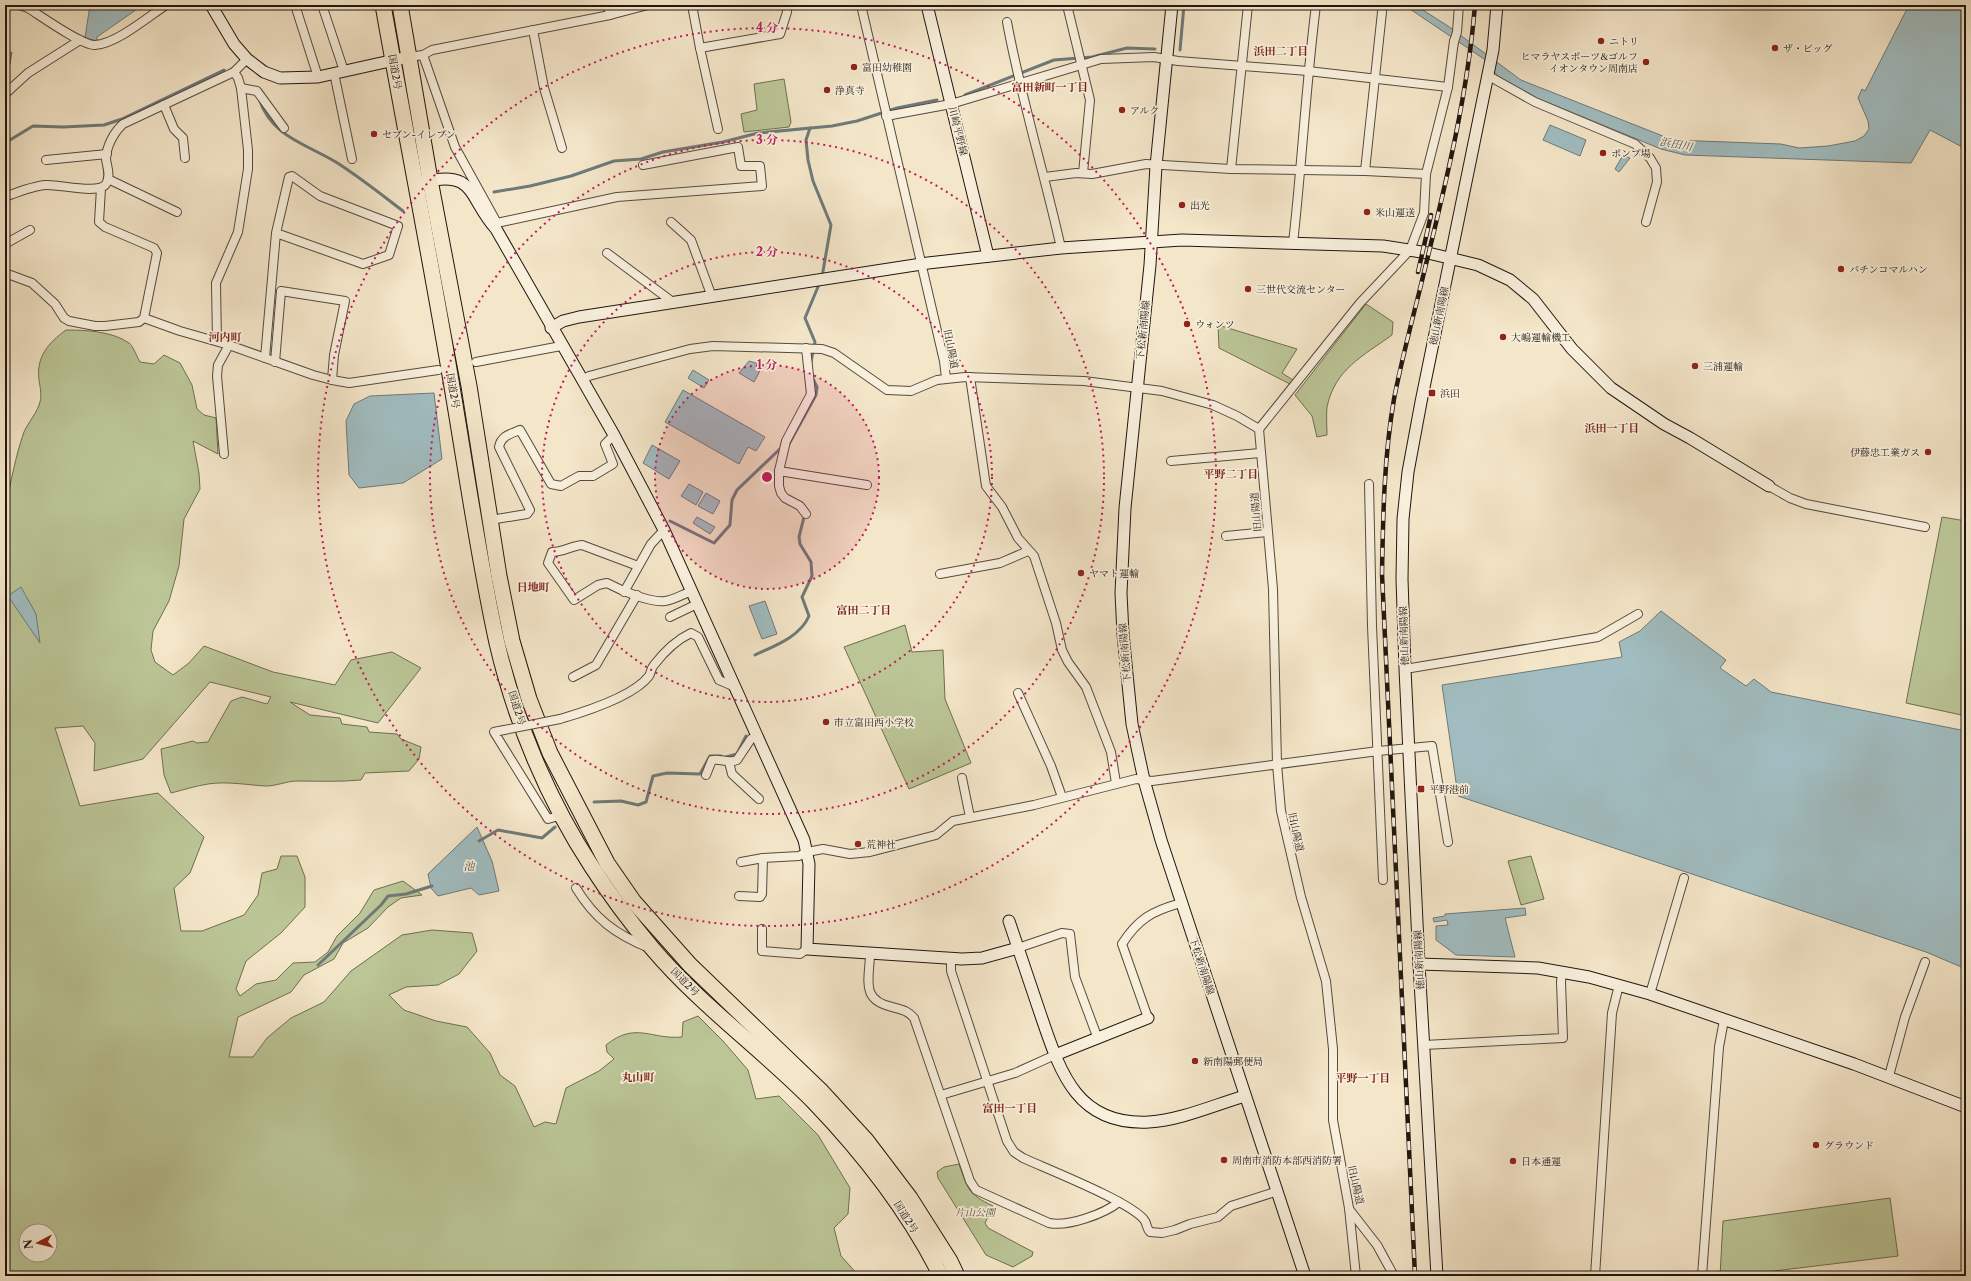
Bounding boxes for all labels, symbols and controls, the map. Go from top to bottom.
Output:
text: 4 分 [756,20,778,35]
place label: ニトリ [1609,35,1639,48]
marker: ニトリ [1596,36,1606,46]
place label: ザ・ビッグ [1783,42,1833,55]
marker: ザ・ビッグ [1770,43,1780,53]
district label: 浜田二丁目 [1254,44,1309,58]
place label: ヒマラヤスポーツ&ゴルフ イオンタウン周南店 [1521,50,1638,75]
street label: 国道2号 [385,53,405,91]
marker: ヒマラヤスポーツ&ゴルフ イオンタウン周南店 [1641,57,1651,67]
place label: 富田幼稚園 [862,61,912,74]
marker: 富田幼稚園 [849,62,859,72]
district label: 富田新町一丁目 [1012,80,1089,94]
place label: 浄真寺 [835,84,865,97]
marker: 浄真寺 [822,85,832,95]
place label: アルク [1130,104,1159,117]
street label: 川崎平野線 [946,105,970,157]
marker: アルク [1117,105,1127,115]
place label: セブン-イレブン [382,128,456,141]
marker: セブン-イレブン [369,129,379,139]
text: 3 分 [756,132,778,147]
water label: 浜田川 [1659,134,1694,154]
place label: ポンプ場 [1611,147,1651,160]
marker: ポンプ場 [1598,148,1608,158]
place label: 出光 [1190,199,1210,212]
marker: 出光 [1177,200,1187,210]
place label: 米山運送 [1375,206,1415,219]
marker: 米山運送 [1362,207,1372,217]
text: 2 分 [756,244,778,259]
place label: パチンコマルハン [1849,263,1928,276]
marker: パチンコマルハン [1836,264,1846,274]
place label: 三世代交流センター [1256,283,1346,296]
marker: 三世代交流センター [1243,284,1253,294]
street label: 徳山新南陽線 [1426,285,1452,347]
street label: 下松新南陽線 [1133,299,1153,361]
place label: ウォンツ [1195,318,1235,331]
marker: ウォンツ [1182,319,1192,329]
street label: 旧山陽道 [941,328,961,370]
district label: 河内町 [209,330,242,344]
place label: 大嶋運輸機工 [1511,331,1571,344]
marker: 大嶋運輸機工 [1498,332,1508,342]
text: 1 分 [757,357,777,372]
place label: 三浦運輸 [1703,360,1743,373]
marker: 三浦運輸 [1690,361,1700,371]
street label: 国道2号 [443,372,463,410]
place label: 浜田 [1440,387,1460,400]
marker: 浜田 [1427,388,1437,398]
district label: 浜田一丁目 [1585,421,1640,435]
place label: 伊藤忠工業ガス [1850,446,1920,459]
marker: 伊藤忠工業ガス [1923,447,1933,457]
district label: 平野二丁目 [1204,467,1259,481]
centre of rings [760,470,774,484]
street label: 旧山陽道 [1248,492,1264,532]
place label: ヤマト運輸 [1089,567,1139,580]
marker: ヤマト運輸 [1076,568,1086,578]
district label: 日地町 [517,580,550,594]
district label: 富田二丁目 [837,603,892,617]
street label: 徳山新南陽線 [1396,606,1412,666]
street label: 下松新南陽線 [1116,623,1134,683]
street label: 国道2号 [505,689,529,727]
place label: 市立富田西小学校 [834,716,914,729]
marker: 市立富田西小学校 [821,717,831,727]
place label: 平野港前 [1429,783,1469,796]
marker: 平野港前 [1416,784,1426,794]
street label: 旧山陽道 [1285,811,1307,853]
place label: 荒神社 [866,838,896,851]
marker: 荒神社 [853,839,863,849]
water label: 池 [464,859,477,873]
street label: 徳山新南陽線 [1411,930,1427,990]
street label: 下松新南陽線 [1187,935,1217,997]
street label: 国道2号 [668,965,702,999]
place label: 新南陽郵便局 [1203,1055,1263,1068]
marker: 新南陽郵便局 [1190,1056,1200,1066]
district label: 丸山町 [622,1070,655,1084]
district label: 平野一丁目 [1336,1071,1391,1085]
district label: 富田一丁目 [983,1101,1038,1115]
place label: グラウンド [1824,1139,1874,1152]
marker: グラウンド [1811,1140,1821,1150]
place label: 周南市消防本部西消防署 [1232,1154,1342,1167]
marker: 周南市消防本部西消防署 [1219,1155,1229,1165]
place label: 日本通運 [1521,1155,1561,1168]
marker: 日本通運 [1508,1156,1518,1166]
street label: 旧山陽道 [1345,1164,1367,1206]
street label: 国道2号 [891,1198,921,1236]
park label: 片山公園 [955,1206,997,1219]
north arrow [18,1223,58,1263]
text: N [20,1238,36,1250]

